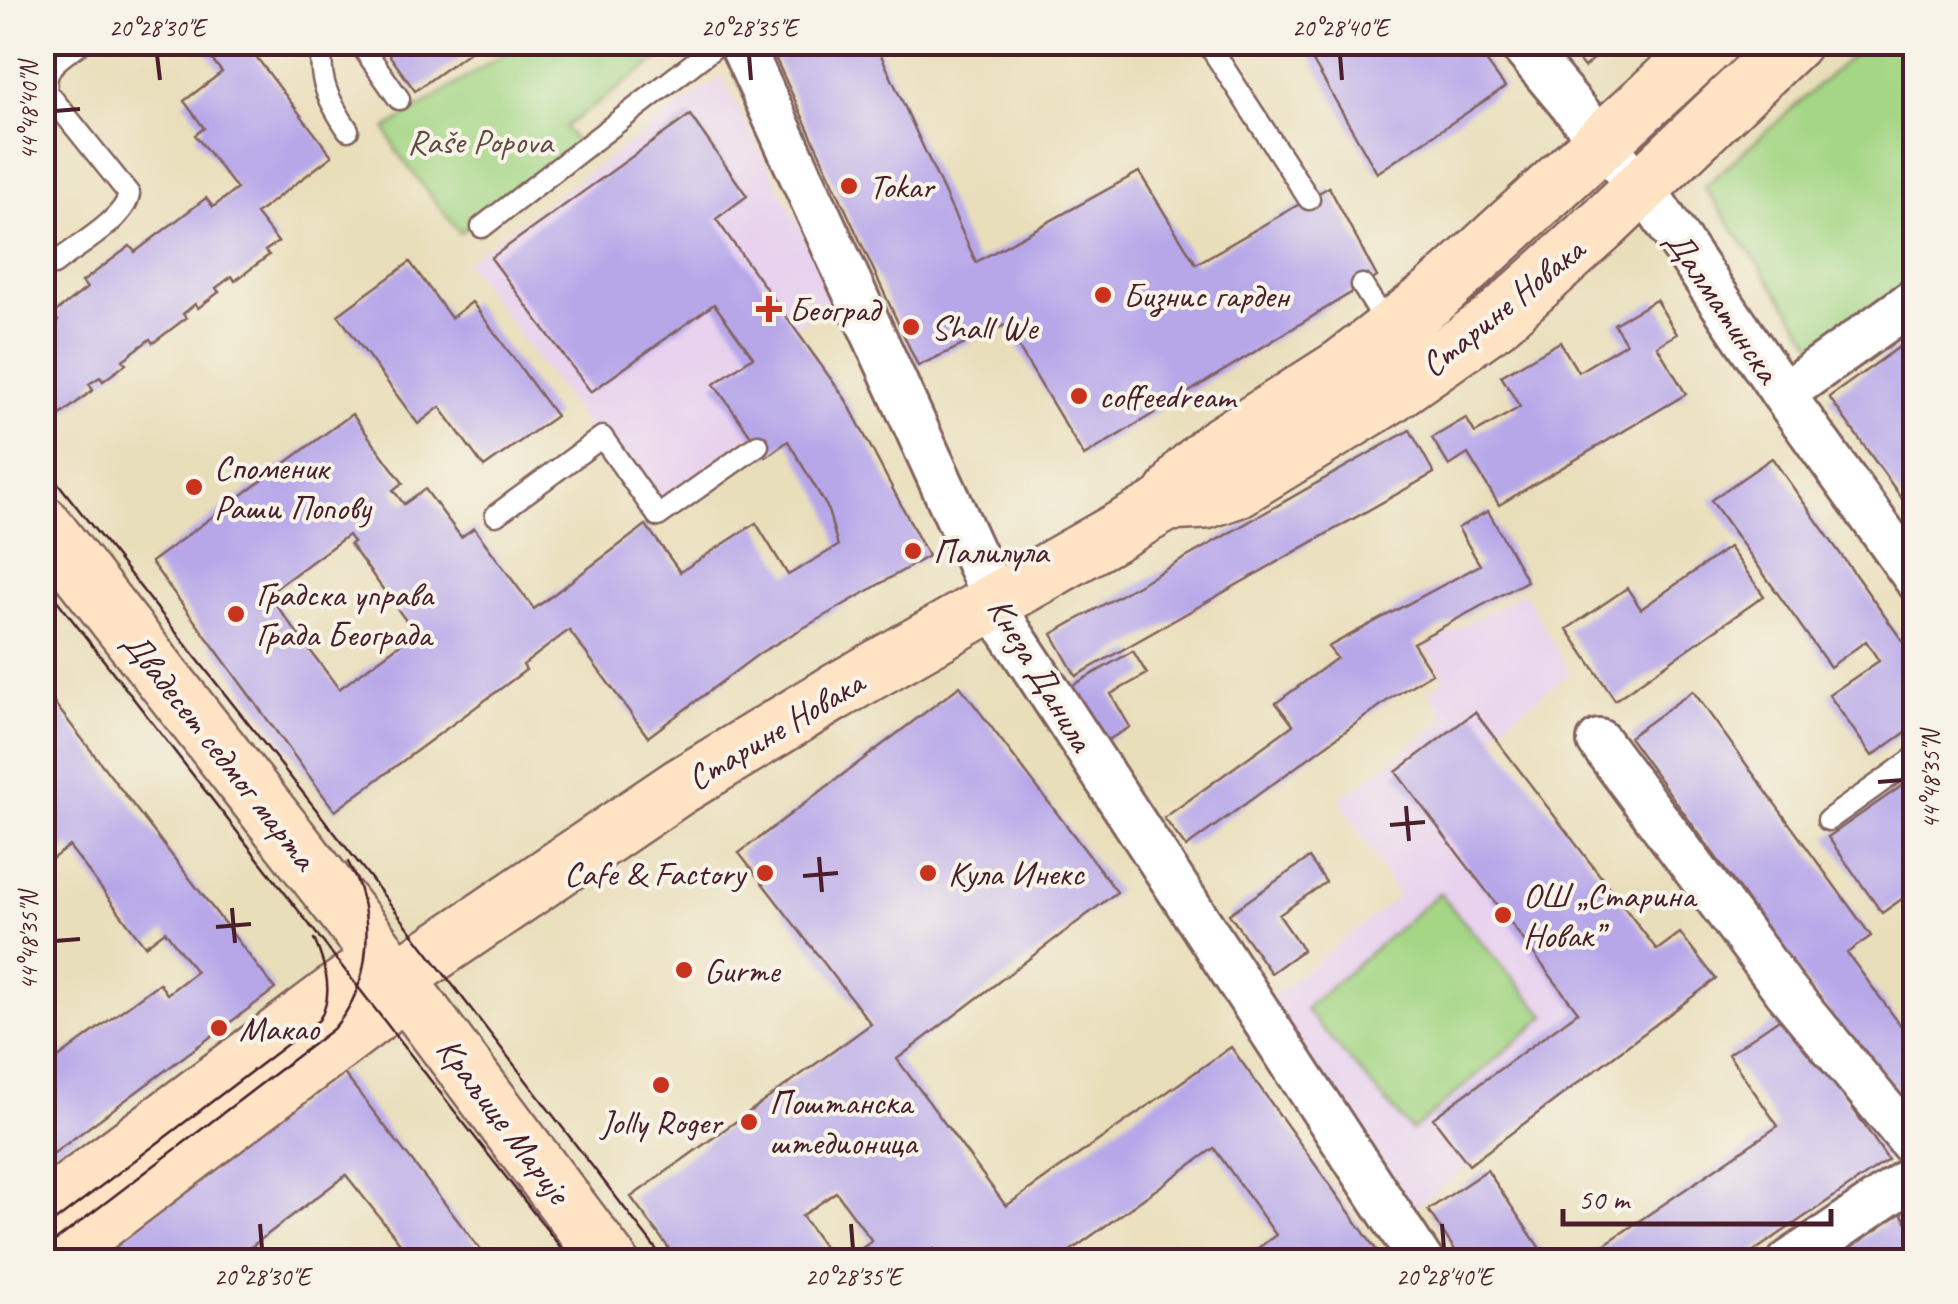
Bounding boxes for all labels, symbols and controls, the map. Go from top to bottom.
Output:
text: 20°28'30"E [109,12,208,44]
text: 20°28'35"E [701,12,800,44]
text: 20°28'40"E [1292,12,1391,44]
text: 44°48'40"N [13,58,45,160]
park label: Raše Popova [407,119,555,164]
place label: Tokar [869,164,936,209]
marker: Tokar [838,175,860,197]
street label: Далматинска [1655,221,1792,394]
street label: Старине Новака [1411,226,1595,387]
place label: Бизнис гарден [1123,273,1292,318]
marker: Бизнис гарден [1092,284,1114,306]
place label: Београд [789,287,883,332]
marker: Београд [758,298,780,320]
place label: Shall We [931,305,1040,350]
marker: Shall We [900,316,922,338]
place label: coffeedream [1099,374,1239,419]
marker: coffeedream [1068,385,1090,407]
place label: Споменик Раши Попову [214,445,373,530]
marker: Споменик Раши Попову [183,476,205,498]
place label: Палилула [933,529,1051,574]
marker: Палилула [902,540,924,562]
place label: Градска управа Града Београда [256,572,435,657]
street label: Кнеза Данила [977,589,1105,761]
marker: Градска управа Града Београда [225,603,247,625]
street label: Двадесет седмог марта [112,622,329,881]
street label: Старине Новака [679,659,874,801]
text: 44°48'35"N [1915,727,1947,829]
place label: Cafe & Factory [564,851,748,896]
place label: Кула Инекс [948,851,1085,896]
marker: Cafe & Factory [754,862,776,884]
marker: Кула Инекс [917,862,939,884]
place label: ОШ „Старина Новак” [1523,873,1698,958]
text: 44°48'35"N [13,888,45,990]
marker: ОШ „Старина Новак” [1492,904,1514,926]
place label: Gurme [704,948,782,993]
marker: Gurme [673,959,695,981]
place label: Макао [239,1006,320,1051]
marker: Макао [208,1017,230,1039]
street label: Краљице Марије [426,1028,582,1214]
marker: Jolly Roger [650,1074,672,1096]
place label: Поштанска штедионица [769,1080,918,1165]
place label: Jolly Roger [598,1100,724,1145]
marker: Поштанска штедионица [738,1111,760,1133]
scale bar [1563,1164,1830,1226]
text: 50 m [1578,1180,1631,1218]
text: 20°28'30"E [214,1261,313,1293]
text: 20°28'35"E [805,1261,904,1293]
text: 20°28'40"E [1396,1261,1495,1293]

